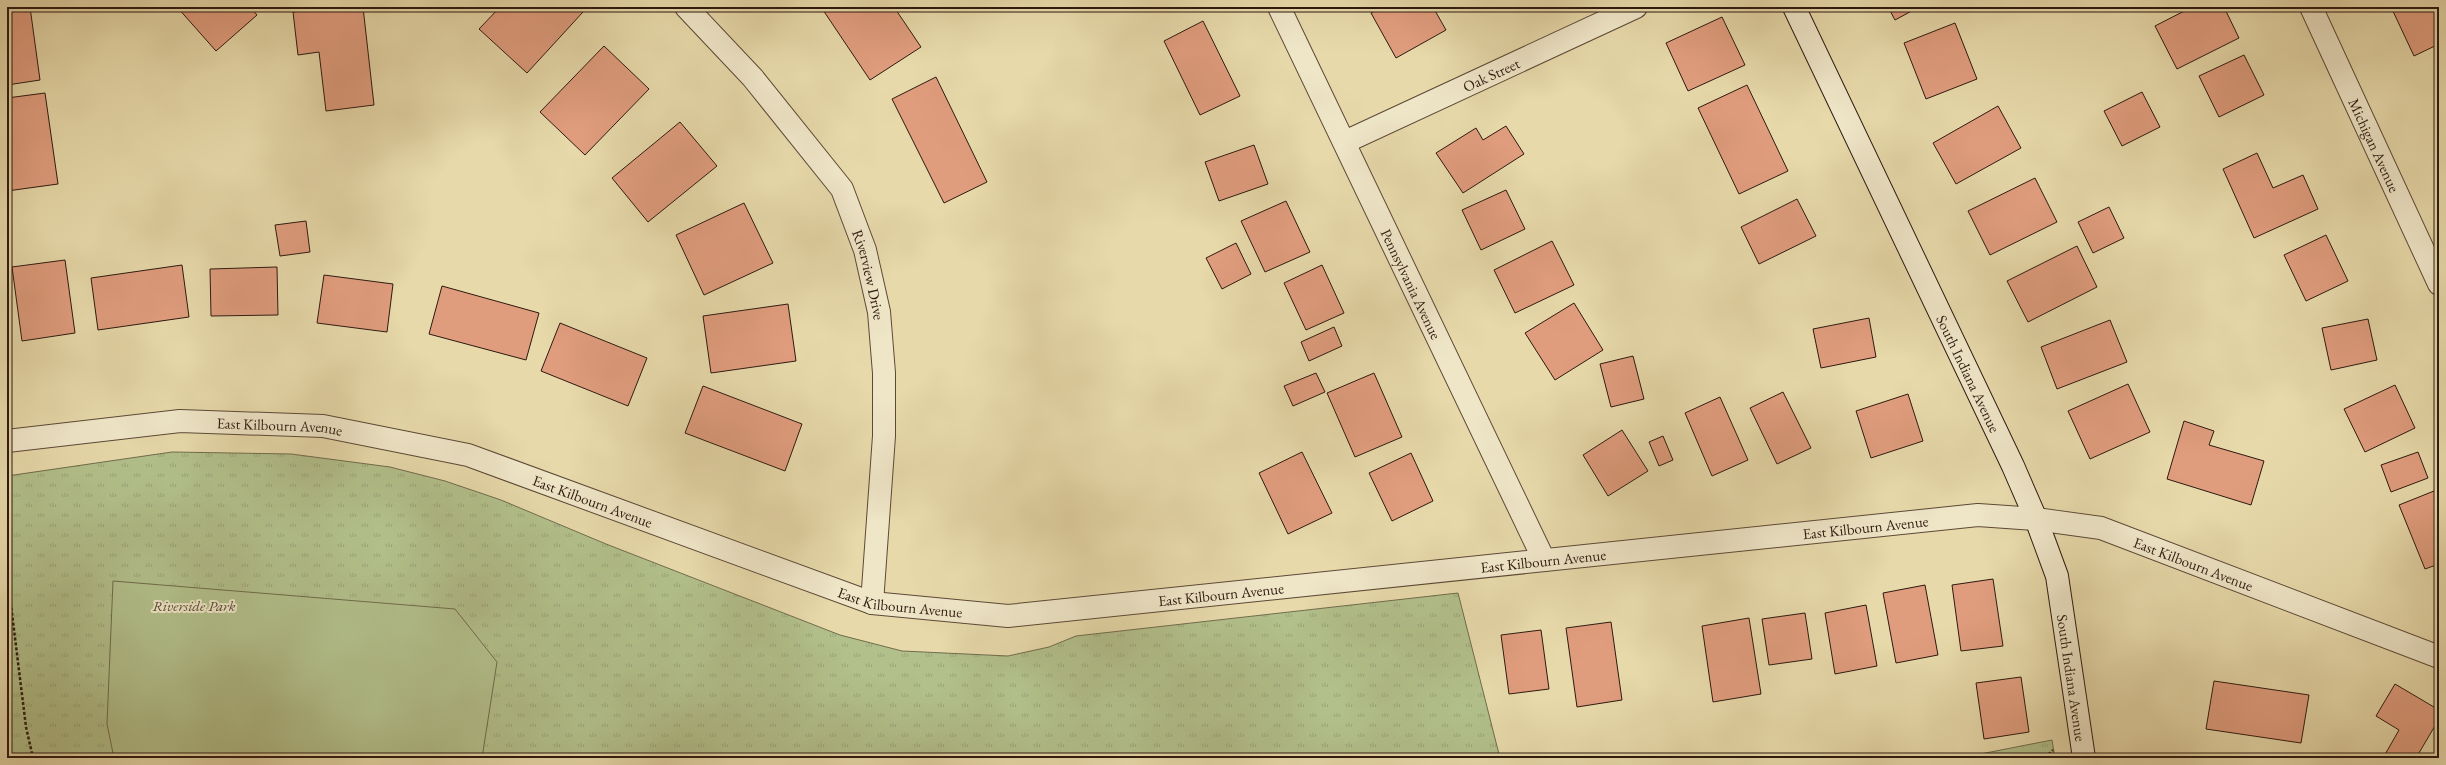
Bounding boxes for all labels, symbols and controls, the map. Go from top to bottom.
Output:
street label: Oak Street [1460,53,1523,96]
street label: Michigan Avenue [2345,95,2405,195]
street label: Riverview Drive [849,226,889,321]
street label: Pennsylvania Avenue [1377,226,1446,342]
street label: South Indiana Avenue [1933,312,2005,435]
street label: East Kilbourn Avenue [216,413,345,439]
street label: East Kilbourn Avenue [530,470,655,531]
street label: East Kilbourn Avenue [1802,511,1929,543]
street label: East Kilbourn Avenue [2131,532,2256,595]
street label: East Kilbourn Avenue [1479,544,1607,576]
street label: East Kilbourn Avenue [1157,578,1285,610]
street label: East Kilbourn Avenue [835,582,963,621]
park label: Riverside Park [152,596,236,615]
street label: South Indiana Avenue [2053,613,2091,743]

